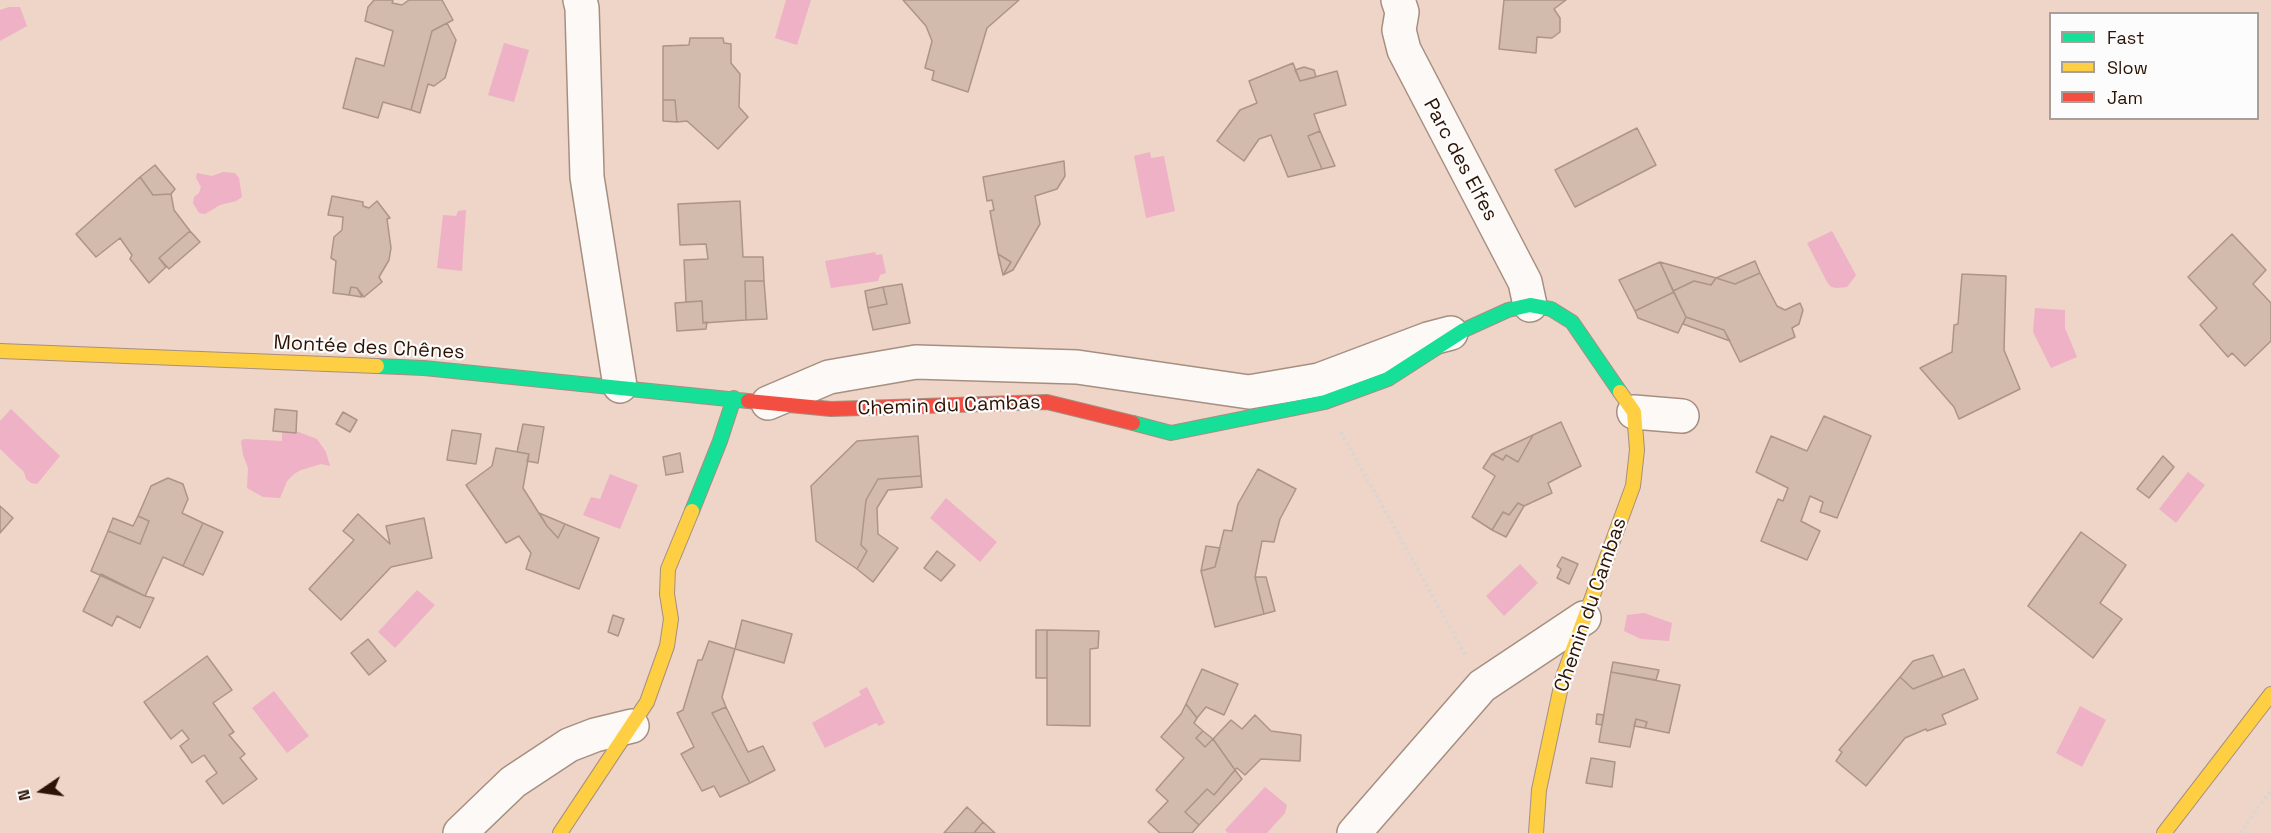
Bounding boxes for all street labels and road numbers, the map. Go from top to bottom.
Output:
street label: Parc des Elfes [1418,95,1502,225]
street label: Montée des Chênes [273,331,465,365]
street label: Chemin du Cambas [857,391,1041,421]
street label: Chemin du Cambas [1550,515,1632,695]

